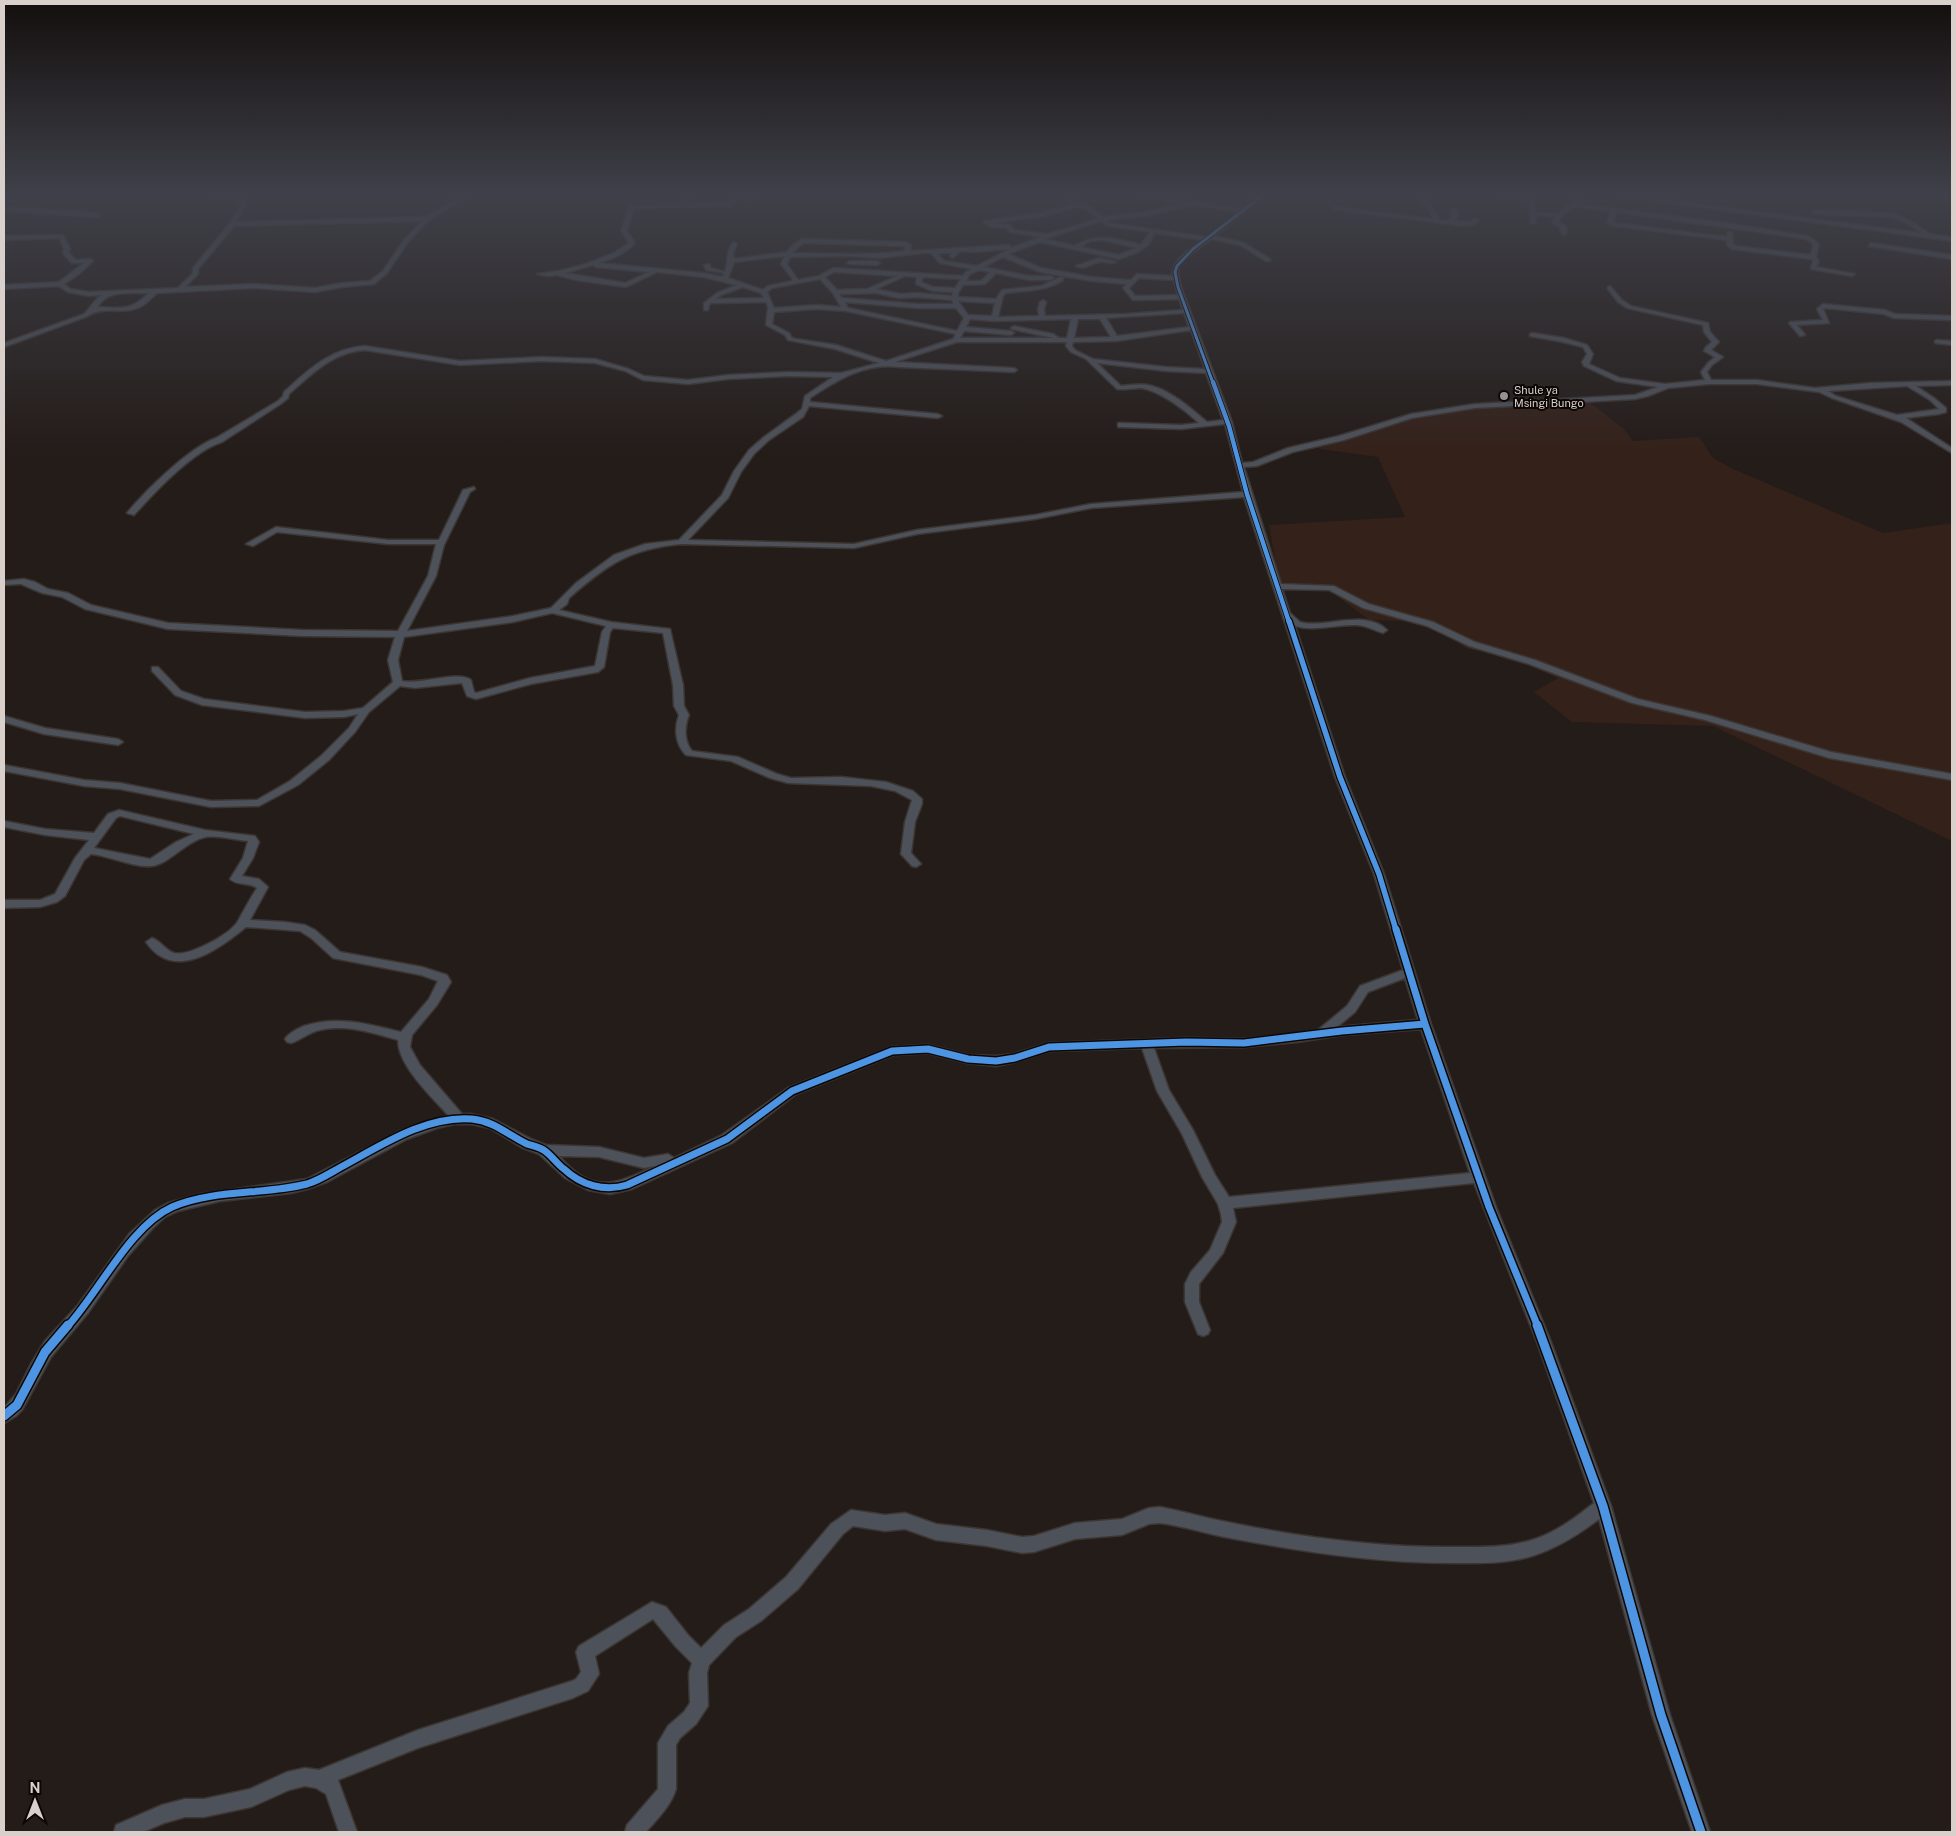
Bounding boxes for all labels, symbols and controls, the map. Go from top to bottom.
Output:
place label: Shule ya Msingi Bungo [1514,384,1584,409]
marker: Shule ya Msingi Bungo [1498,390,1510,402]
north arrow [10,1776,60,1826]
text: N [30,1780,40,1796]

